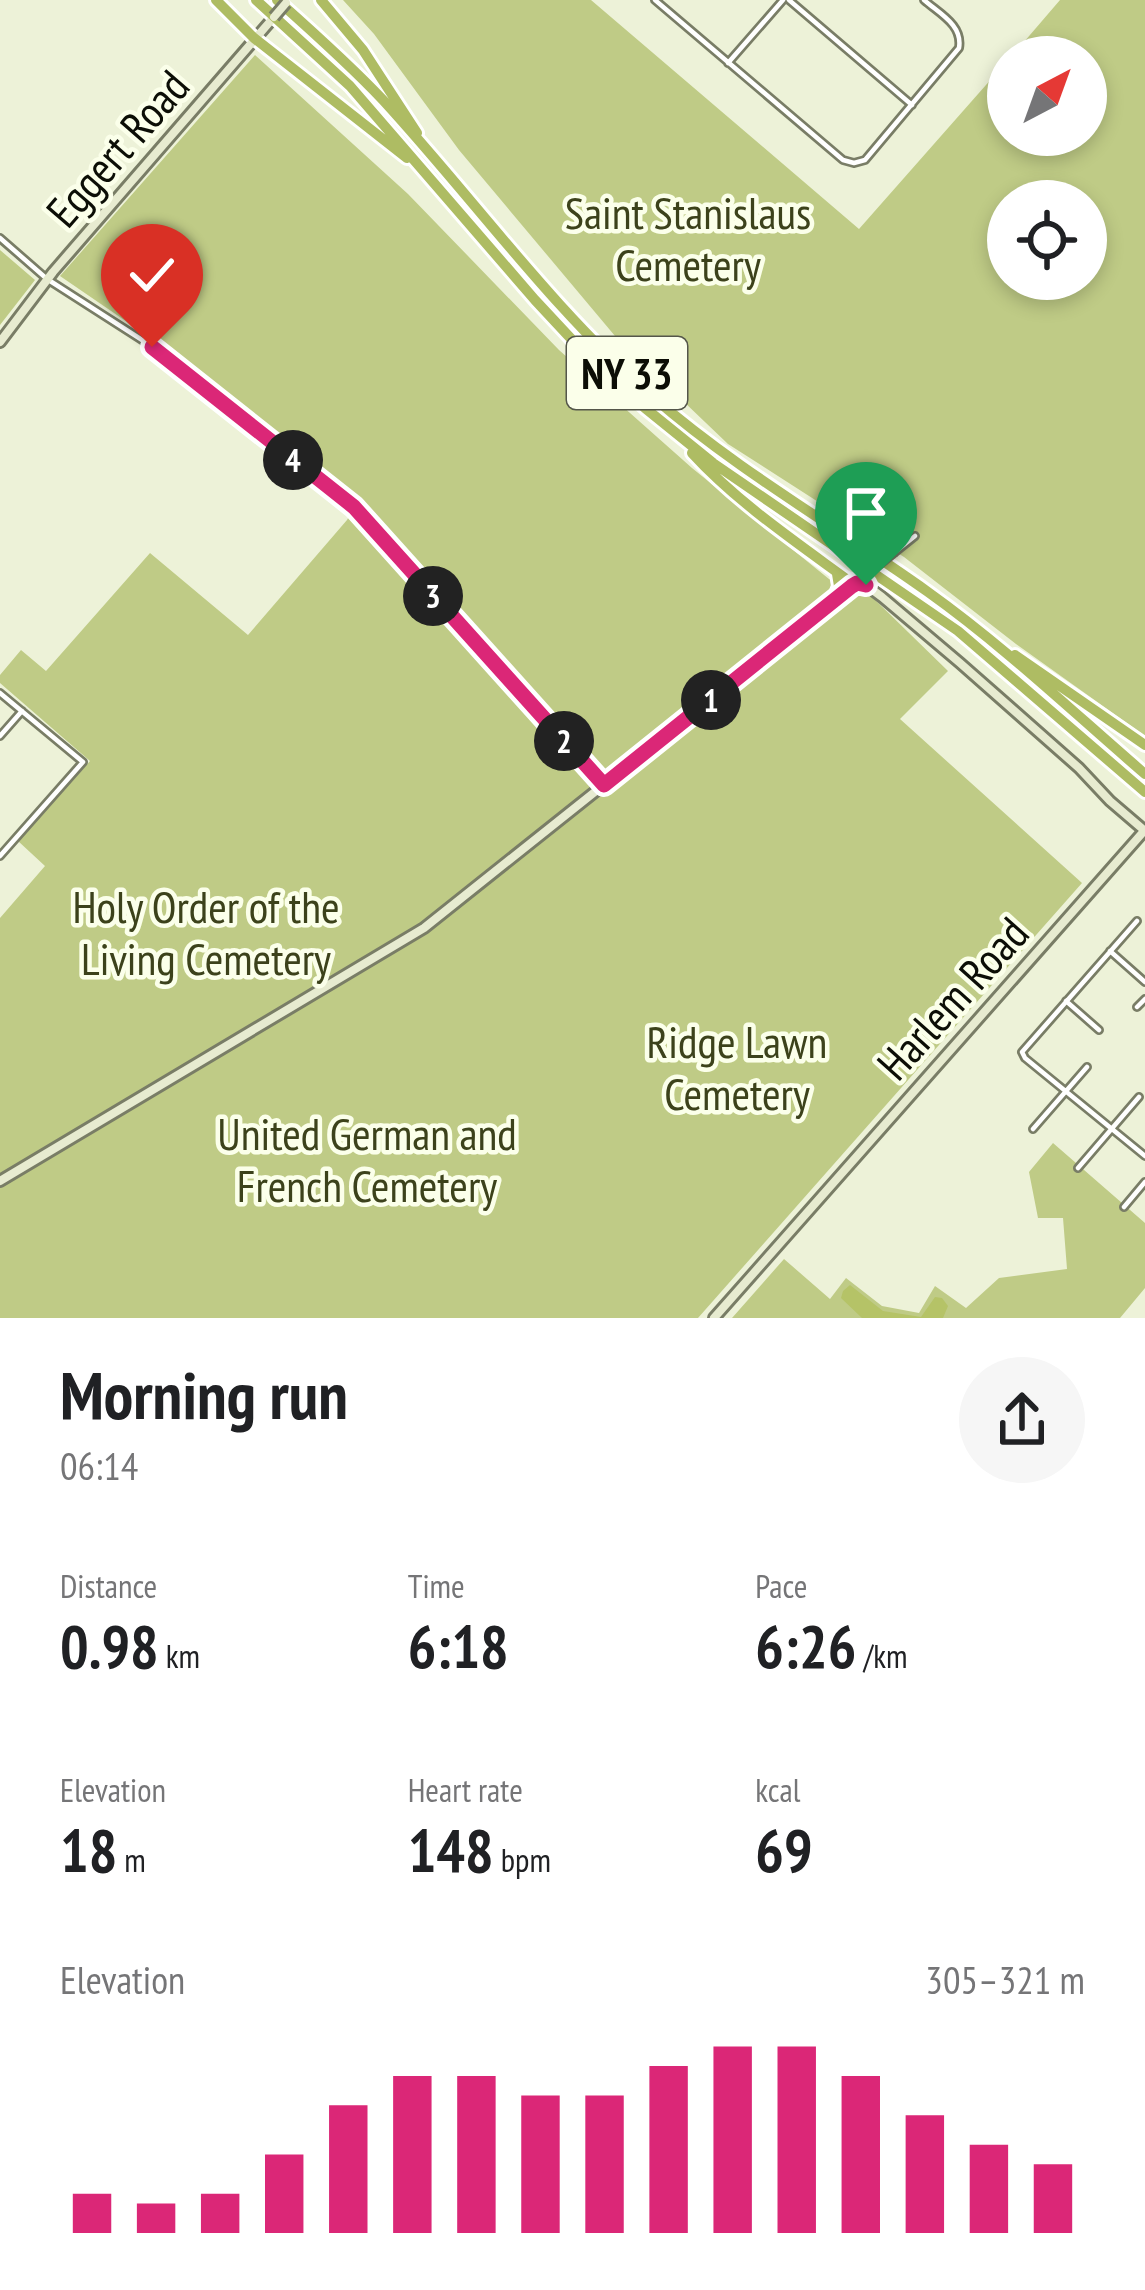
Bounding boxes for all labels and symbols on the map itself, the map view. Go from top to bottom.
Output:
north arrow [987,36,1107,156]
street label: Eggert Road [33,58,201,238]
park label: Saint Stanislaus Cemetery [565,183,811,293]
pin [101,224,203,347]
road number: NY 33 [567,337,687,409]
pin: 4 [263,430,323,490]
pin [815,462,917,585]
pin: 3 [403,566,463,626]
pin: 1 [681,670,741,730]
pin: 2 [534,711,594,771]
park label: Holy Order of the Living Cemetery [72,877,340,987]
street label: Harlem Road [864,905,1040,1091]
park label: Ridge Lawn Cemetery [647,1012,827,1122]
park label: United German and French Cemetery [217,1104,517,1214]

